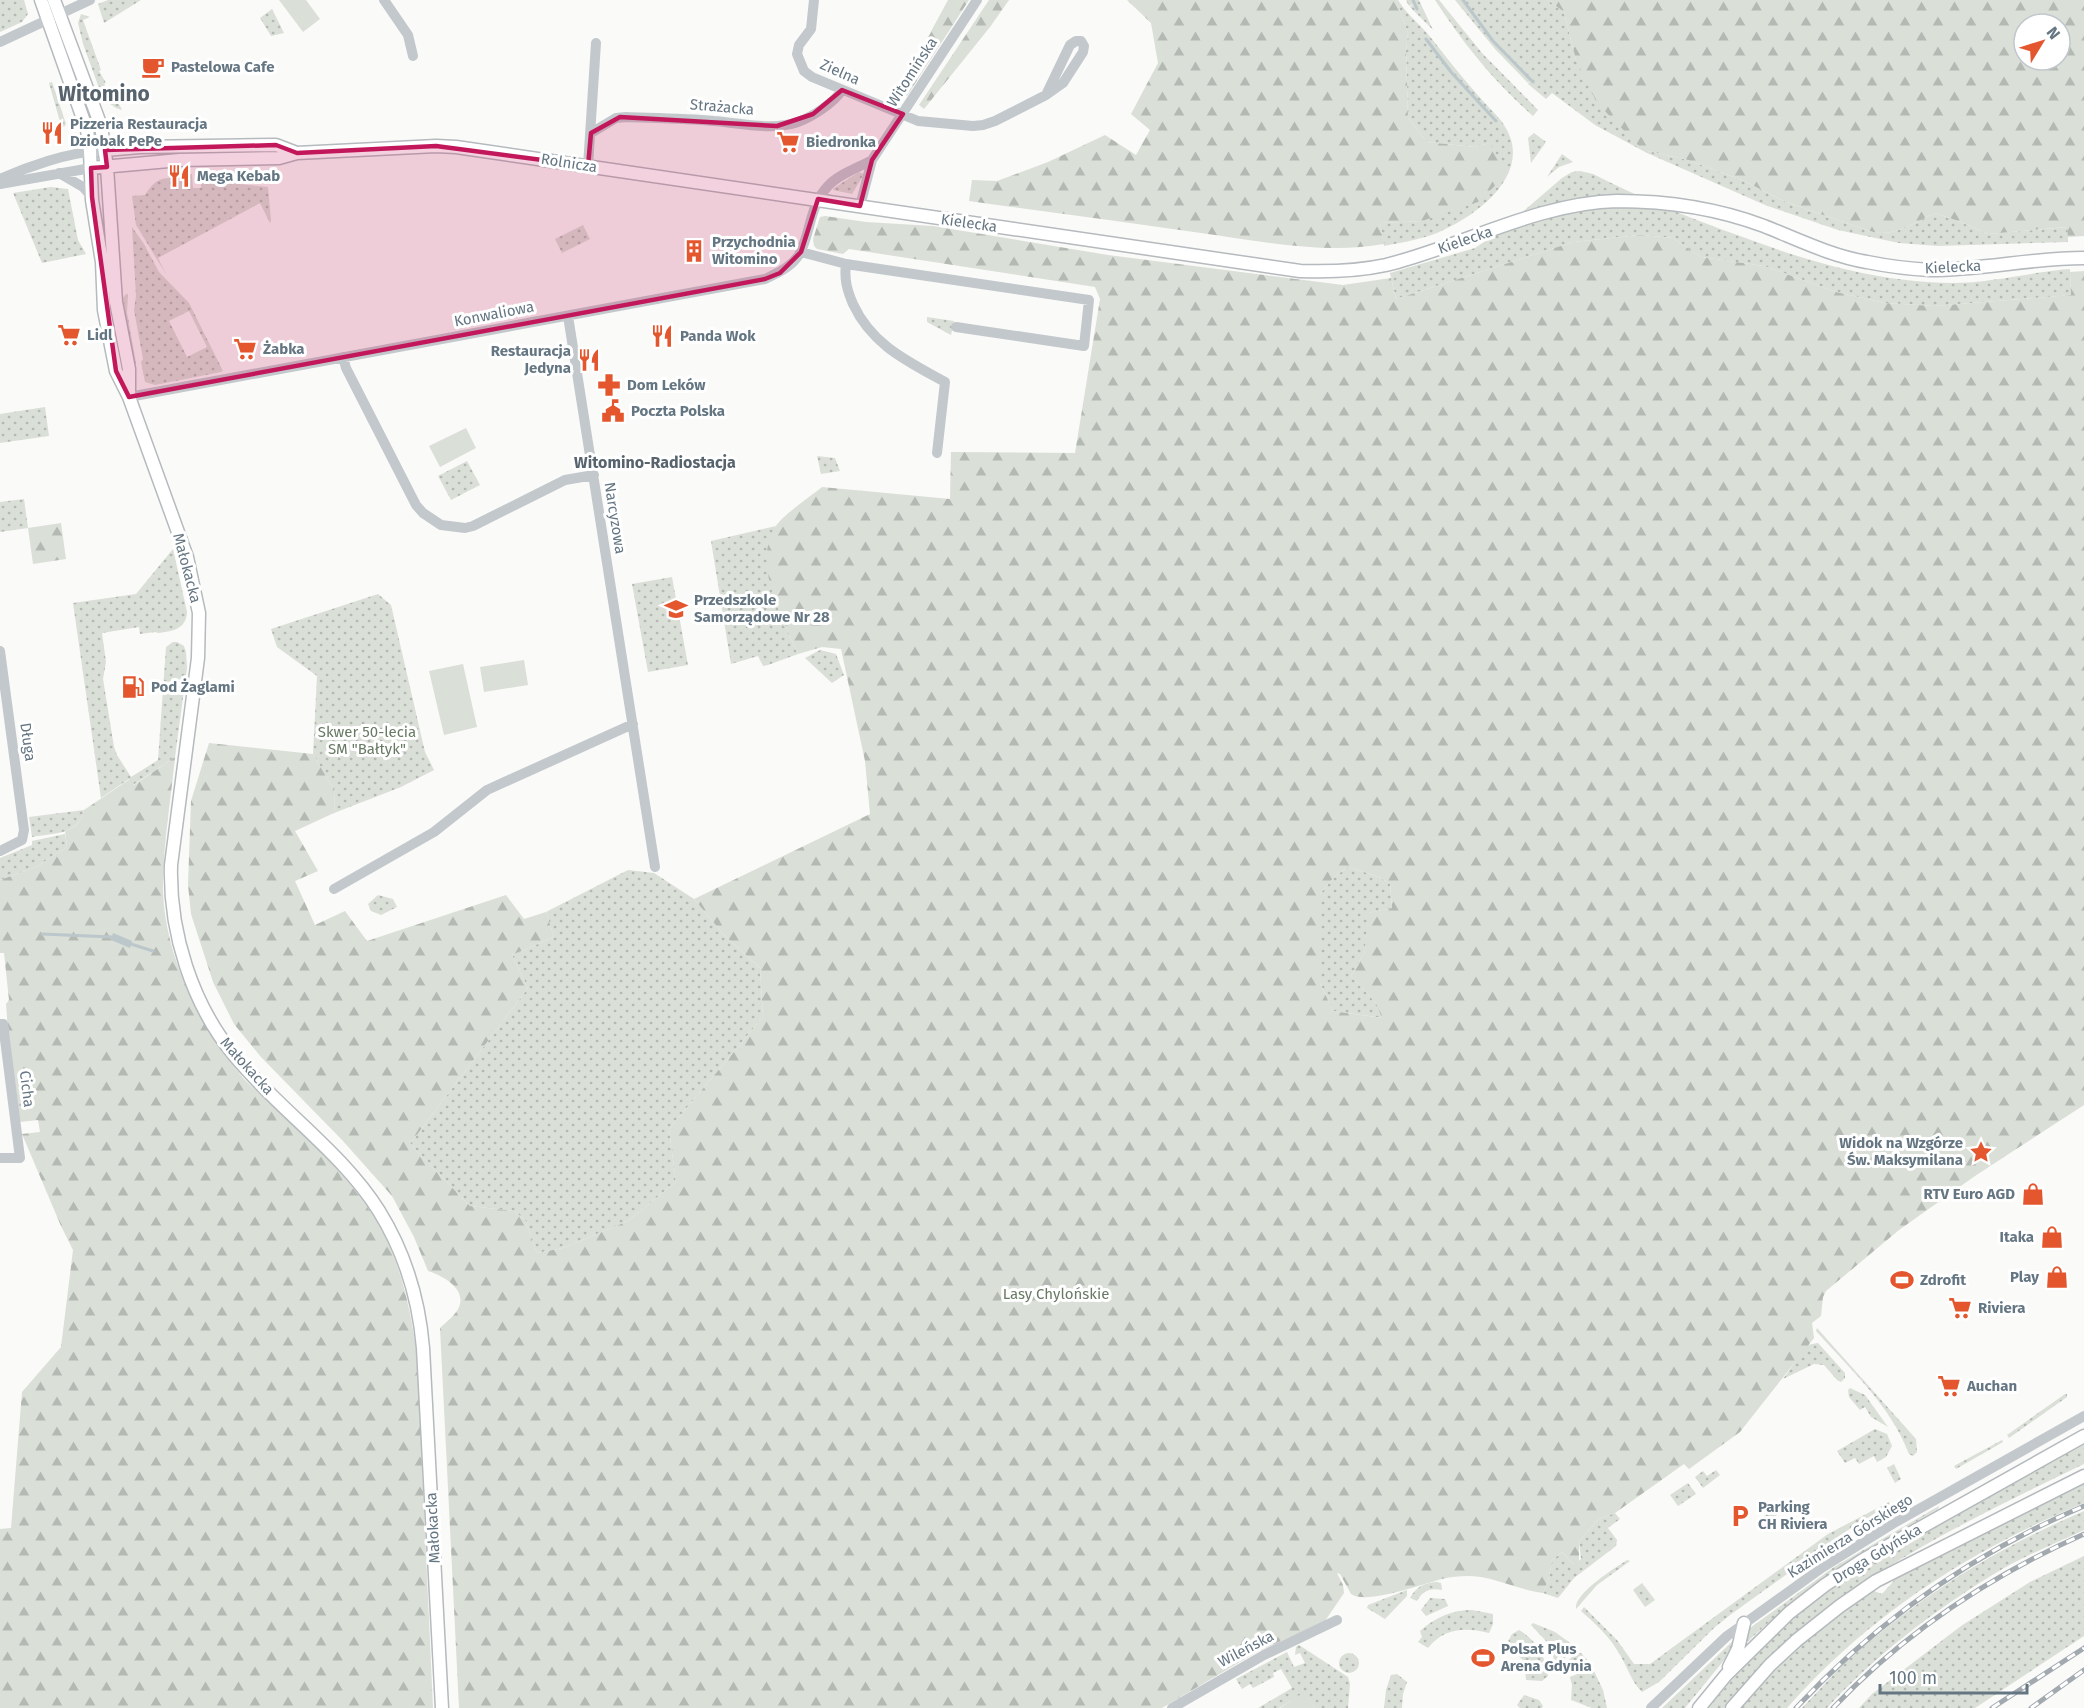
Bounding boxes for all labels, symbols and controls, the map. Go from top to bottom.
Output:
north arrow [2012,12,2072,72]
text: N [2043,23,2064,43]
street label: Witomińska [883,34,941,110]
cafe icon: Pastelowa Cafe [140,54,166,80]
street label: Zielna [817,55,863,89]
place label: Pastelowa Cafe [171,58,274,76]
district label: Witomino [58,81,150,107]
street label: Strażacka [689,95,755,119]
place label: Pizzeria Restauracja Dziobak PePe [70,115,207,150]
restaurant icon: Pizzeria Restauracja Dziobak PePe [39,120,65,146]
supermarket icon: Biedronka [775,129,801,155]
place label: Biedronka [806,133,876,151]
street label: Rolnicza [540,150,598,176]
restaurant icon: Mega Kebab [166,163,192,189]
place label: Mega Kebab [197,167,280,185]
street label: Kielecka [940,210,998,236]
street label: Kielecka [1435,222,1495,258]
place label: Przychodnia Witomino [712,233,796,268]
building icon: Przychodnia Witomino [681,238,707,264]
street label: Kielecka [1924,257,1982,277]
street label: Konwaliowa [453,297,535,331]
supermarket icon: Lidl [56,322,82,348]
restaurant icon: Panda Wok [649,323,675,349]
place label: Lidl [87,326,113,344]
place label: Panda Wok [680,327,756,345]
supermarket icon: Żabka [232,336,258,362]
place label: Żabka [263,340,304,358]
place label: Restauracja Jedyna [491,342,571,377]
restaurant icon: Restauracja Jedyna [576,347,602,373]
pharmacy icon: Dom Leków [596,372,622,398]
place label: Dom Leków [627,376,706,394]
public building icon: Poczta Polska [600,398,626,424]
place label: Poczta Polska [631,402,725,420]
district label: Witomino-Radiostacja [574,453,736,472]
street label: Narcyzowa [600,481,630,555]
street label: Małokacka [169,531,205,605]
place label: Przedszkole Samorządowe Nr 28 [694,591,830,626]
school or university icon: Przedszkole Samorządowe Nr 28 [663,596,689,622]
fuel station icon: Pod Żaglami [120,674,146,700]
place label: Pod Żaglami [151,678,235,696]
street label: Długa [16,722,40,762]
park label: Skwer 50-lecia SM "Bałtyk" [318,723,416,758]
street label: Małokacka [216,1033,278,1099]
street label: Cicha [16,1070,38,1108]
place label: Widok na Wzgórze Św. Maksymilana [1839,1134,1963,1169]
place icon: Widok na Wzgórze Św. Maksymilana [1968,1139,1994,1165]
shop icon: RTV Euro AGD [2020,1181,2046,1207]
place label: RTV Euro AGD [1924,1185,2015,1203]
shop icon: Itaka [2039,1224,2065,1250]
place label: Itaka [1999,1228,2034,1246]
shop icon: Play [2044,1264,2070,1290]
sports icon: Zdrofit [1889,1267,1915,1293]
place label: Play [2010,1268,2039,1286]
place label: Zdrofit [1920,1271,1966,1289]
park label: Lasy Chylońskie [1003,1285,1109,1303]
supermarket icon: Riviera [1947,1295,1973,1321]
place label: Riviera [1978,1299,2025,1317]
supermarket icon: Auchan [1936,1373,1962,1399]
place label: Auchan [1966,1377,2017,1395]
street label: Kazimierza Górskiego [1784,1490,1916,1582]
street label: Małokacka [422,1492,444,1564]
place label: Parking CH Riviera [1758,1498,1828,1533]
parking icon: Parking CH Riviera [1727,1503,1753,1529]
street label: Droga Gdyńska [1829,1520,1925,1588]
street label: Wileńska [1215,1627,1277,1671]
place label: Polsat Plus Arena Gdynia [1500,1640,1592,1675]
sports icon: Polsat Plus Arena Gdynia [1470,1645,1496,1671]
scale bar [1880,1657,2027,1695]
text: 100 m [1889,1667,1937,1689]

